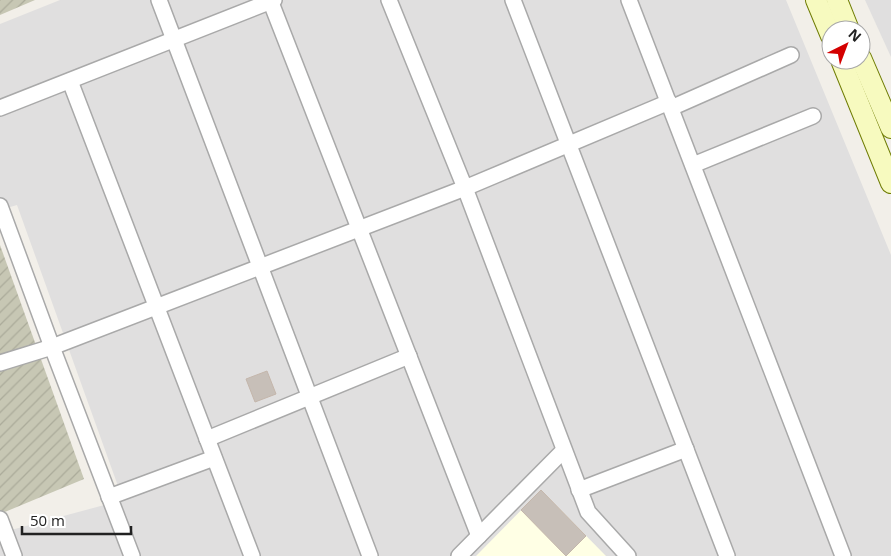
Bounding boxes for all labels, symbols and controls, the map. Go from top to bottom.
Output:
north arrow [821,20,871,70]
text: N [844,24,866,46]
scale bar [22,504,131,536]
text: 50 m [30,510,65,530]

